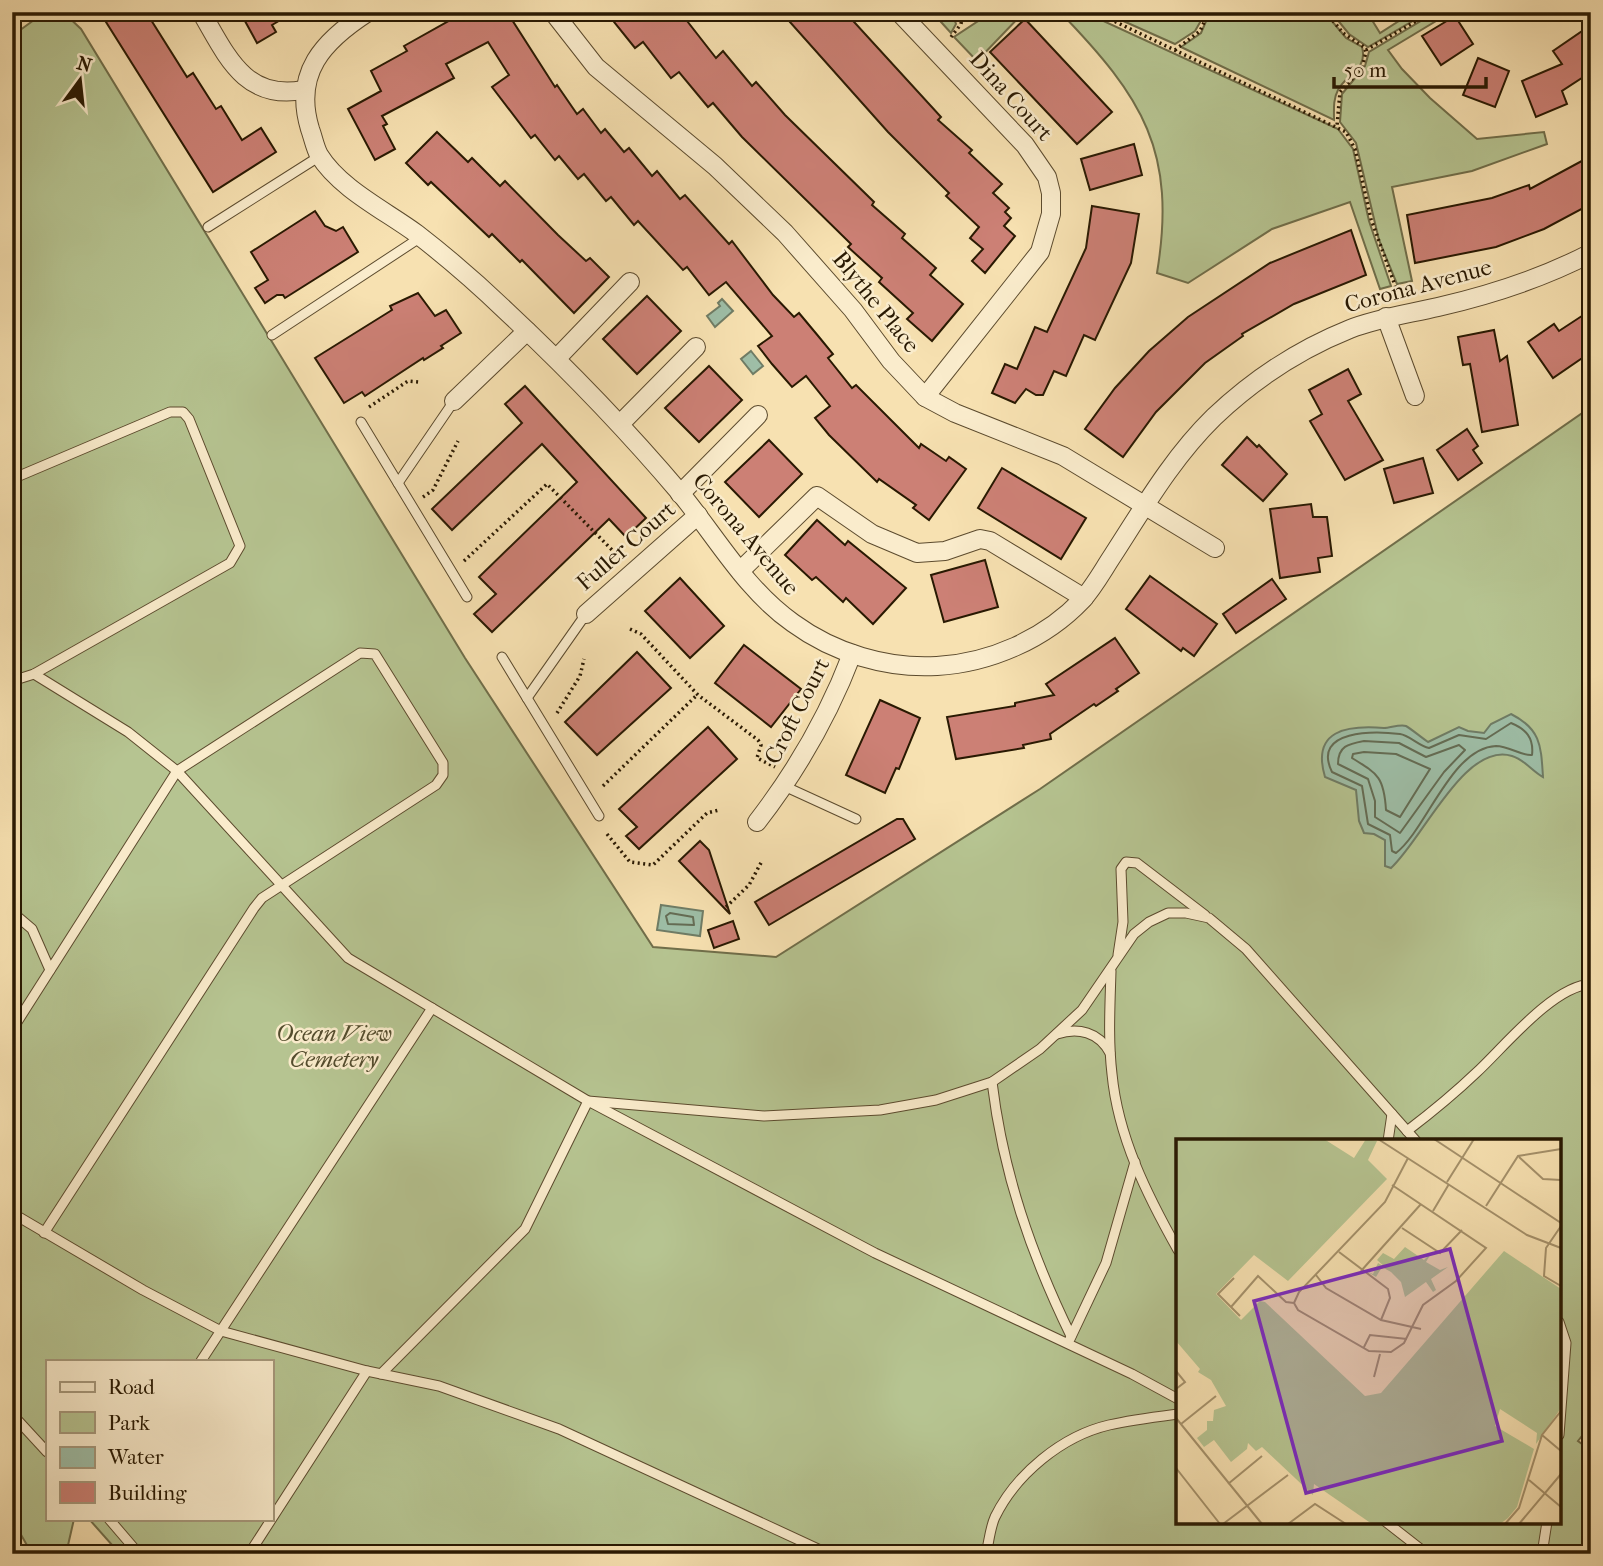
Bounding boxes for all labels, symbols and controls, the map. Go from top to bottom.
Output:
north arrow [46,46,116,116]
street label: Dina Court [964,46,1058,146]
scale bar [1334,46,1486,90]
text: N [74,52,95,77]
text: 50 m [1344,58,1387,82]
street label: Blythe Place [827,246,925,358]
street label: Corona Avenue [1341,253,1495,319]
street label: Corona Avenue [687,467,805,601]
street label: Fuller Court [571,496,681,596]
street label: Croft Court [759,653,835,769]
park label: Ocean View Cemetery [276,1020,392,1073]
inset map [1176,1139,1561,1524]
legend [46,1360,273,1520]
text: Road [108,1375,155,1399]
text: Park [108,1411,150,1435]
text: Water [107,1445,164,1469]
text: Building [108,1481,187,1505]

